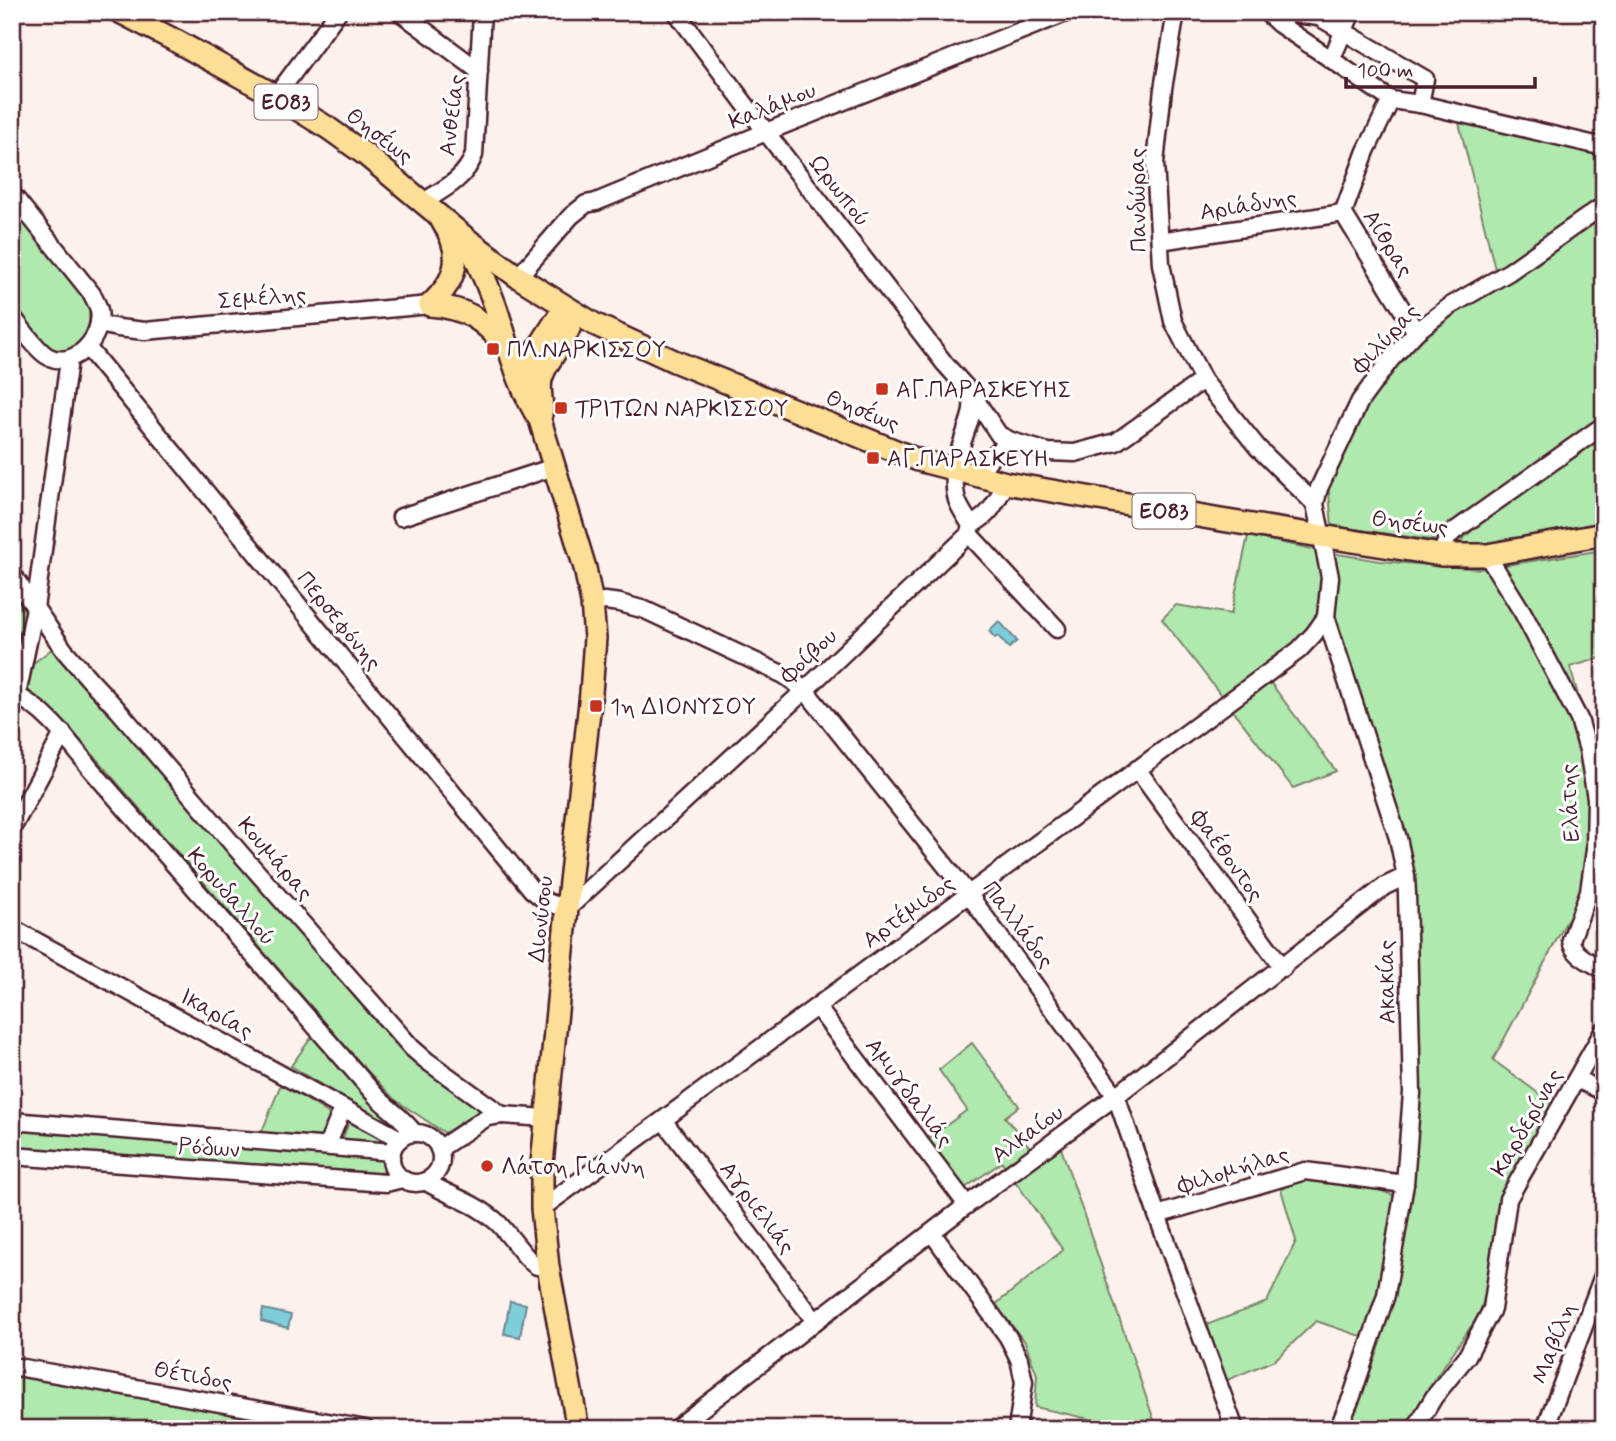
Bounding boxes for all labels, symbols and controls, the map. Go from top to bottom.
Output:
scale bar [1346,46,1536,90]
text: 100 m [1357,57,1413,85]
street label: Ανθείας [433,73,473,158]
street label: Καλάμου [725,76,821,138]
road number: ΕΟ83 [254,84,318,119]
street label: Θησέως [339,100,420,172]
street label: Πανδώρας [1123,147,1155,253]
street label: Ωρωπού [801,149,876,234]
street label: Αριάδνης [1198,184,1299,228]
street label: Αίθρας [1355,205,1420,283]
street label: Σεμέλης [217,278,307,318]
street label: Φιλύρας [1346,298,1427,382]
place label: ΠΛ.ΝΑΡΚΙΣΣΟΥ [507,336,666,366]
marker: ΠΛ.ΝΑΡΚΙΣΣΟΥ [485,341,501,357]
place label: ΑΓ.ΠΑΡΑΣΚΕΥΗΣ [896,376,1072,406]
marker: ΑΓ.ΠΑΡΑΣΚΕΥΗΣ [874,381,890,397]
street label: Θησέως [821,382,904,440]
place label: ΤΡΙΤΩΝ ΝΑΡΚΙΣΣΟΥ [575,395,788,425]
marker: ΤΡΙΤΩΝ ΝΑΡΚΙΣΣΟΥ [553,400,569,416]
place label: ΑΓ.ΠΑΡΑΣΚΕΥΗ [887,445,1049,475]
marker: ΑΓ.ΠΑΡΑΣΚΕΥΗ [865,450,881,466]
road number: ΕΟ83 [1132,494,1196,528]
street label: Θησέως [1370,502,1450,544]
street label: Περσεφόνης [289,565,388,677]
street label: Φοίβου [774,622,844,691]
place label: 1η ΔΙΟΝΥΣΟΥ [610,693,756,723]
marker: 1η ΔΙΟΝΥΣΟΥ [588,698,604,714]
street label: Ελάτης [1554,763,1588,843]
street label: Φαέθοντος [1182,802,1272,908]
street label: Κουμάρας [230,811,319,908]
street label: Κορυδαλλού [179,842,282,953]
street label: Αρτέμιδος [856,868,961,956]
street label: Διονύσου [523,874,561,964]
street label: Παλλάδος [975,875,1060,975]
street label: Ακακίας [1372,939,1404,1024]
street label: Ικαρίας [174,982,258,1047]
street label: Αμυγδαλιάς [858,1033,959,1154]
street label: Καρδερίνας [1485,1064,1571,1182]
street label: Αλκαίου [986,1098,1070,1171]
street label: Ρόδων [177,1132,241,1166]
street label: Φιλομήλας [1173,1140,1293,1202]
place label: Λάτση Γιάννη [501,1153,645,1183]
street label: Αγριελιάς [712,1156,801,1261]
marker: Λάτση Γιάννη [479,1158,495,1174]
street label: Μαβίλη [1526,1299,1584,1389]
street label: Θέτιδος [151,1353,235,1399]

